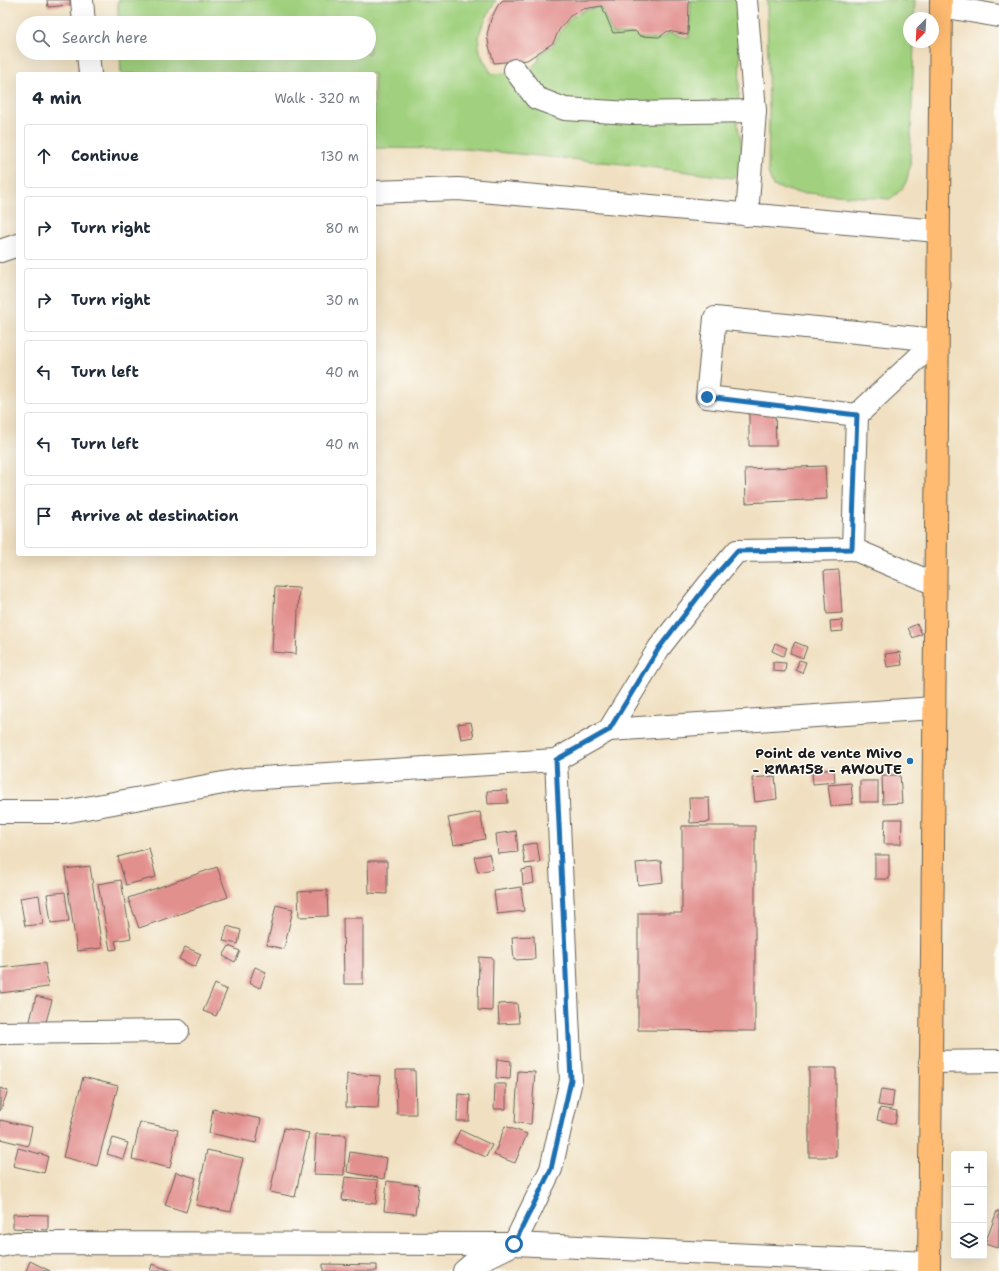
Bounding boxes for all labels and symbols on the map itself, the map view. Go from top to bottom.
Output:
north arrow [903,12,939,48]
route end [698,388,716,406]
place label: Point de vente Mivo - RMA158 - AWOUTE [752,744,902,778]
marker: Point de vente Mivo - RMA158 - AWOUTE [905,756,915,766]
route start [505,1235,523,1253]

